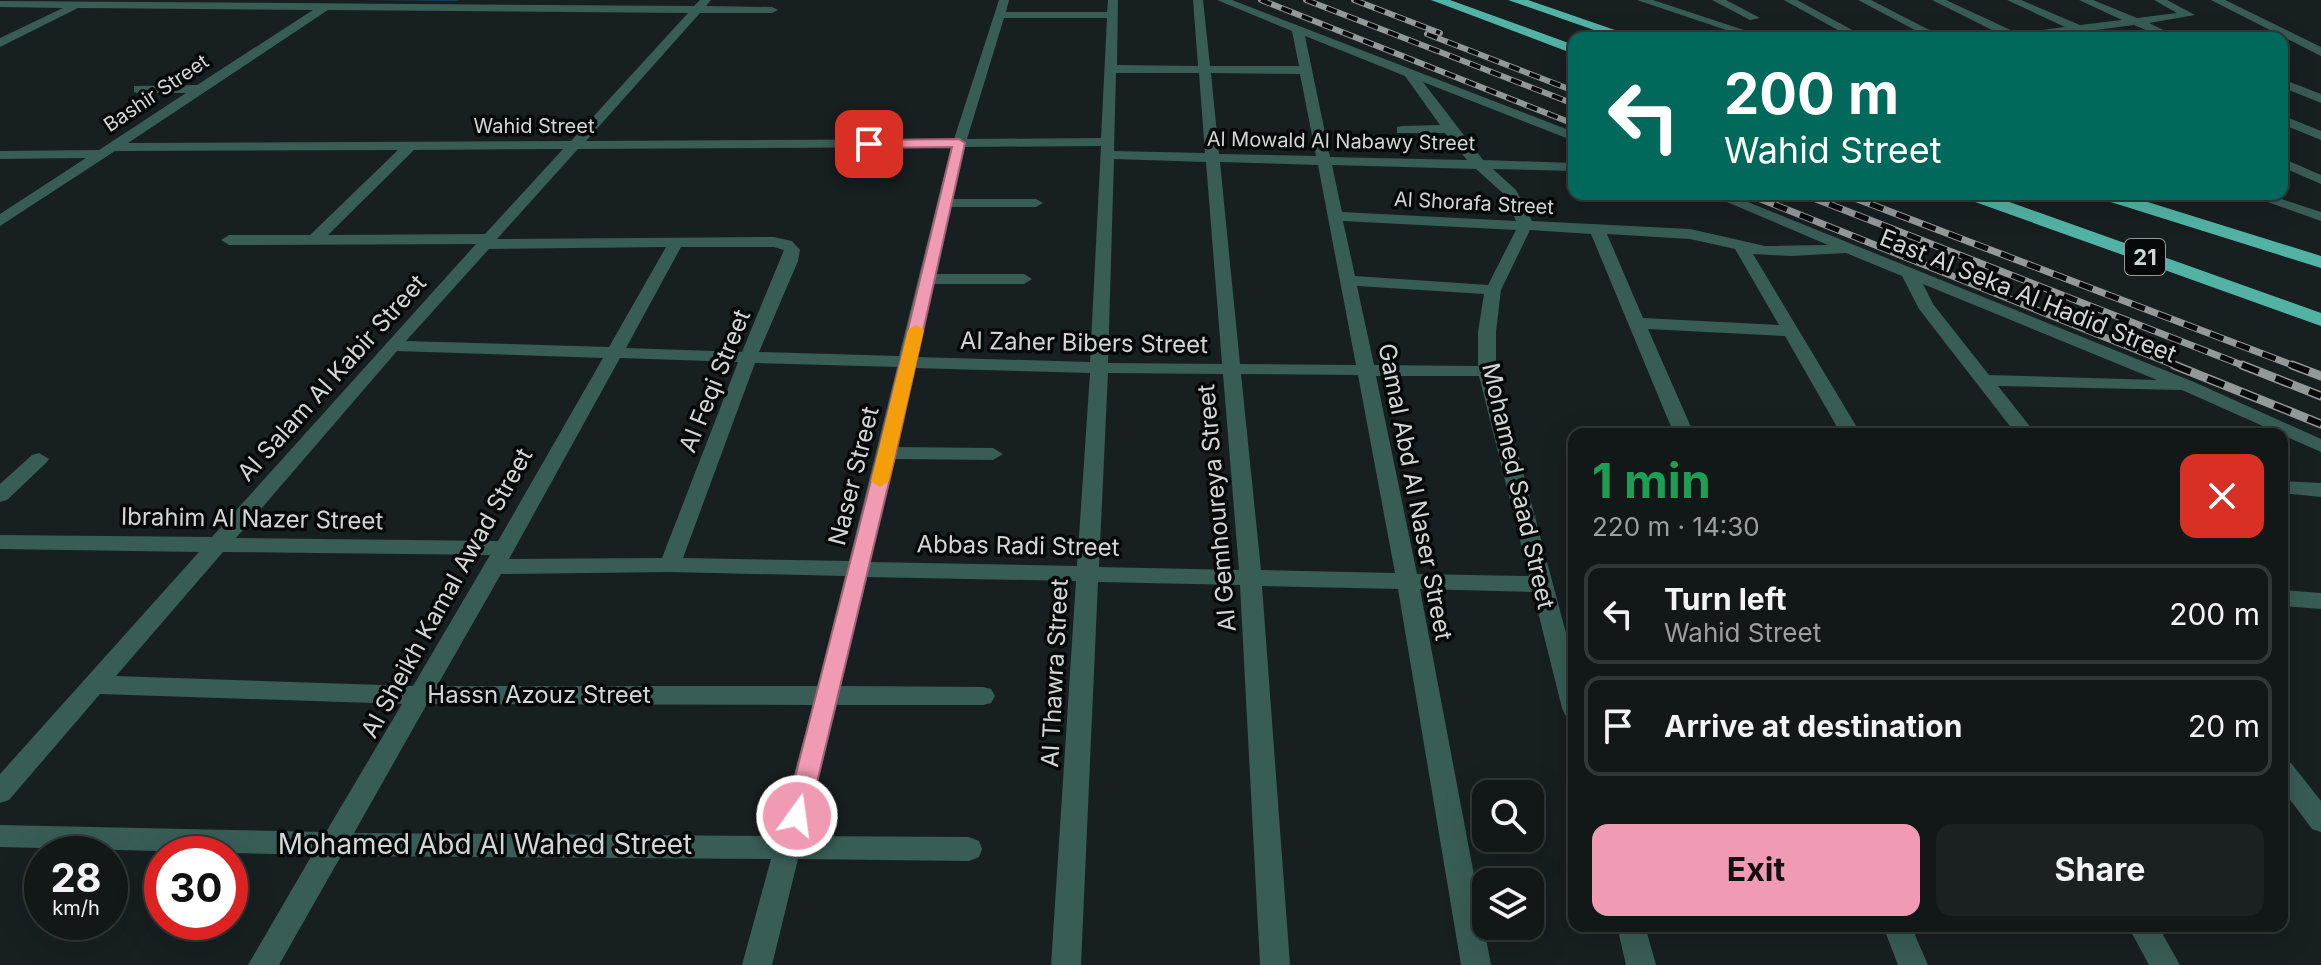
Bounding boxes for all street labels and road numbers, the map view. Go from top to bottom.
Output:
street label: Bashir Street [99,49,213,137]
street label: Wahid Street [474,114,595,138]
street label: Al Mowald Al Nabawy Street [1207,127,1476,155]
street label: Al Shorafa Street [1393,187,1555,219]
street label: East Al Seka Al Hadid Street [1876,223,2181,368]
road number: 21 [2125,239,2165,275]
street label: Al Salam Al Kabir Street [231,268,432,487]
street label: Al Feqi Street [673,305,756,456]
street label: Al Zaher Bibers Street [960,326,1208,359]
street label: Gamal Abd Al Naser Street [1372,341,1459,643]
street label: Mohamed Saad Street [1476,360,1561,612]
street label: Al Gemhoureya Street [1191,383,1242,633]
street label: Naser Street [822,403,885,548]
street label: Al Sheikh Kamal Awad Street [355,443,538,743]
street label: Ibrahim Al Nazer Street [121,502,384,535]
street label: Abbas Radi Street [916,529,1120,562]
street label: Al Thawra Street [1035,578,1074,768]
street label: Hassn Azouz Street [427,680,651,709]
street label: Mohamed Abd Al Wahed Street [278,827,692,861]

